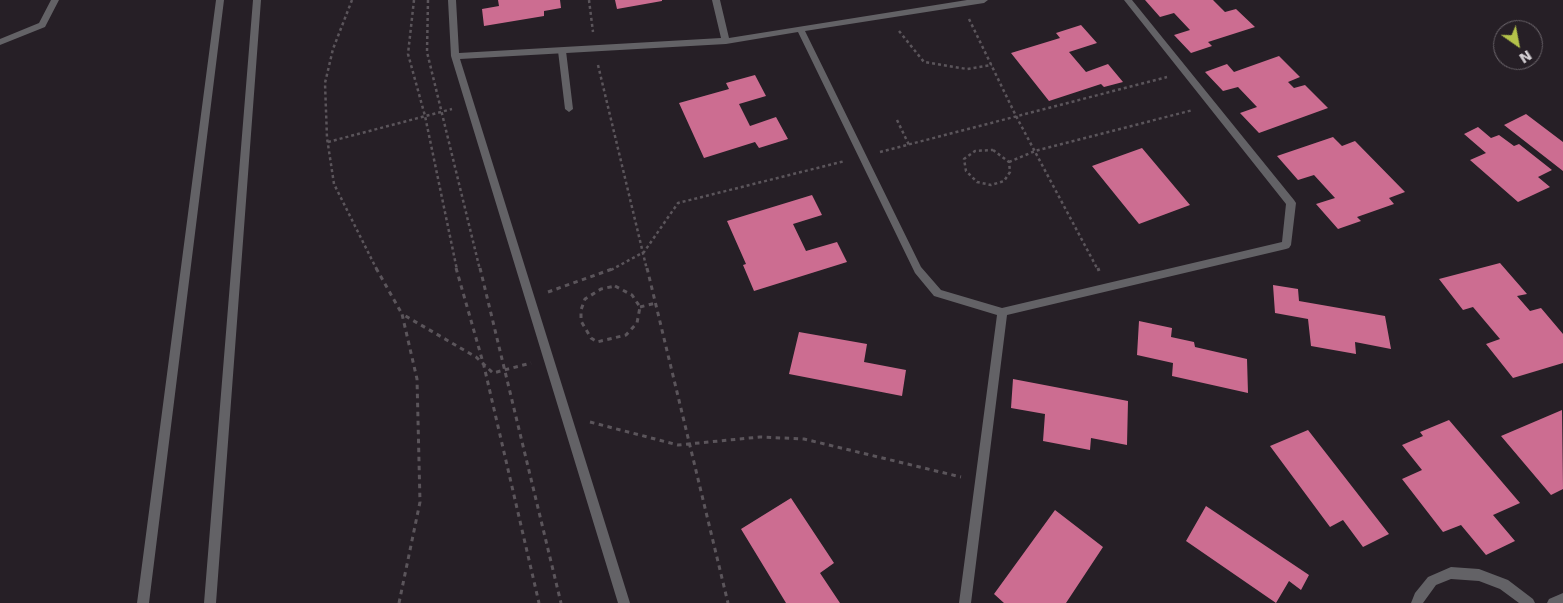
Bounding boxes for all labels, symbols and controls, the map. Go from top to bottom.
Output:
north arrow [1493,20,1543,70]
text: N [1516,47,1535,67]

